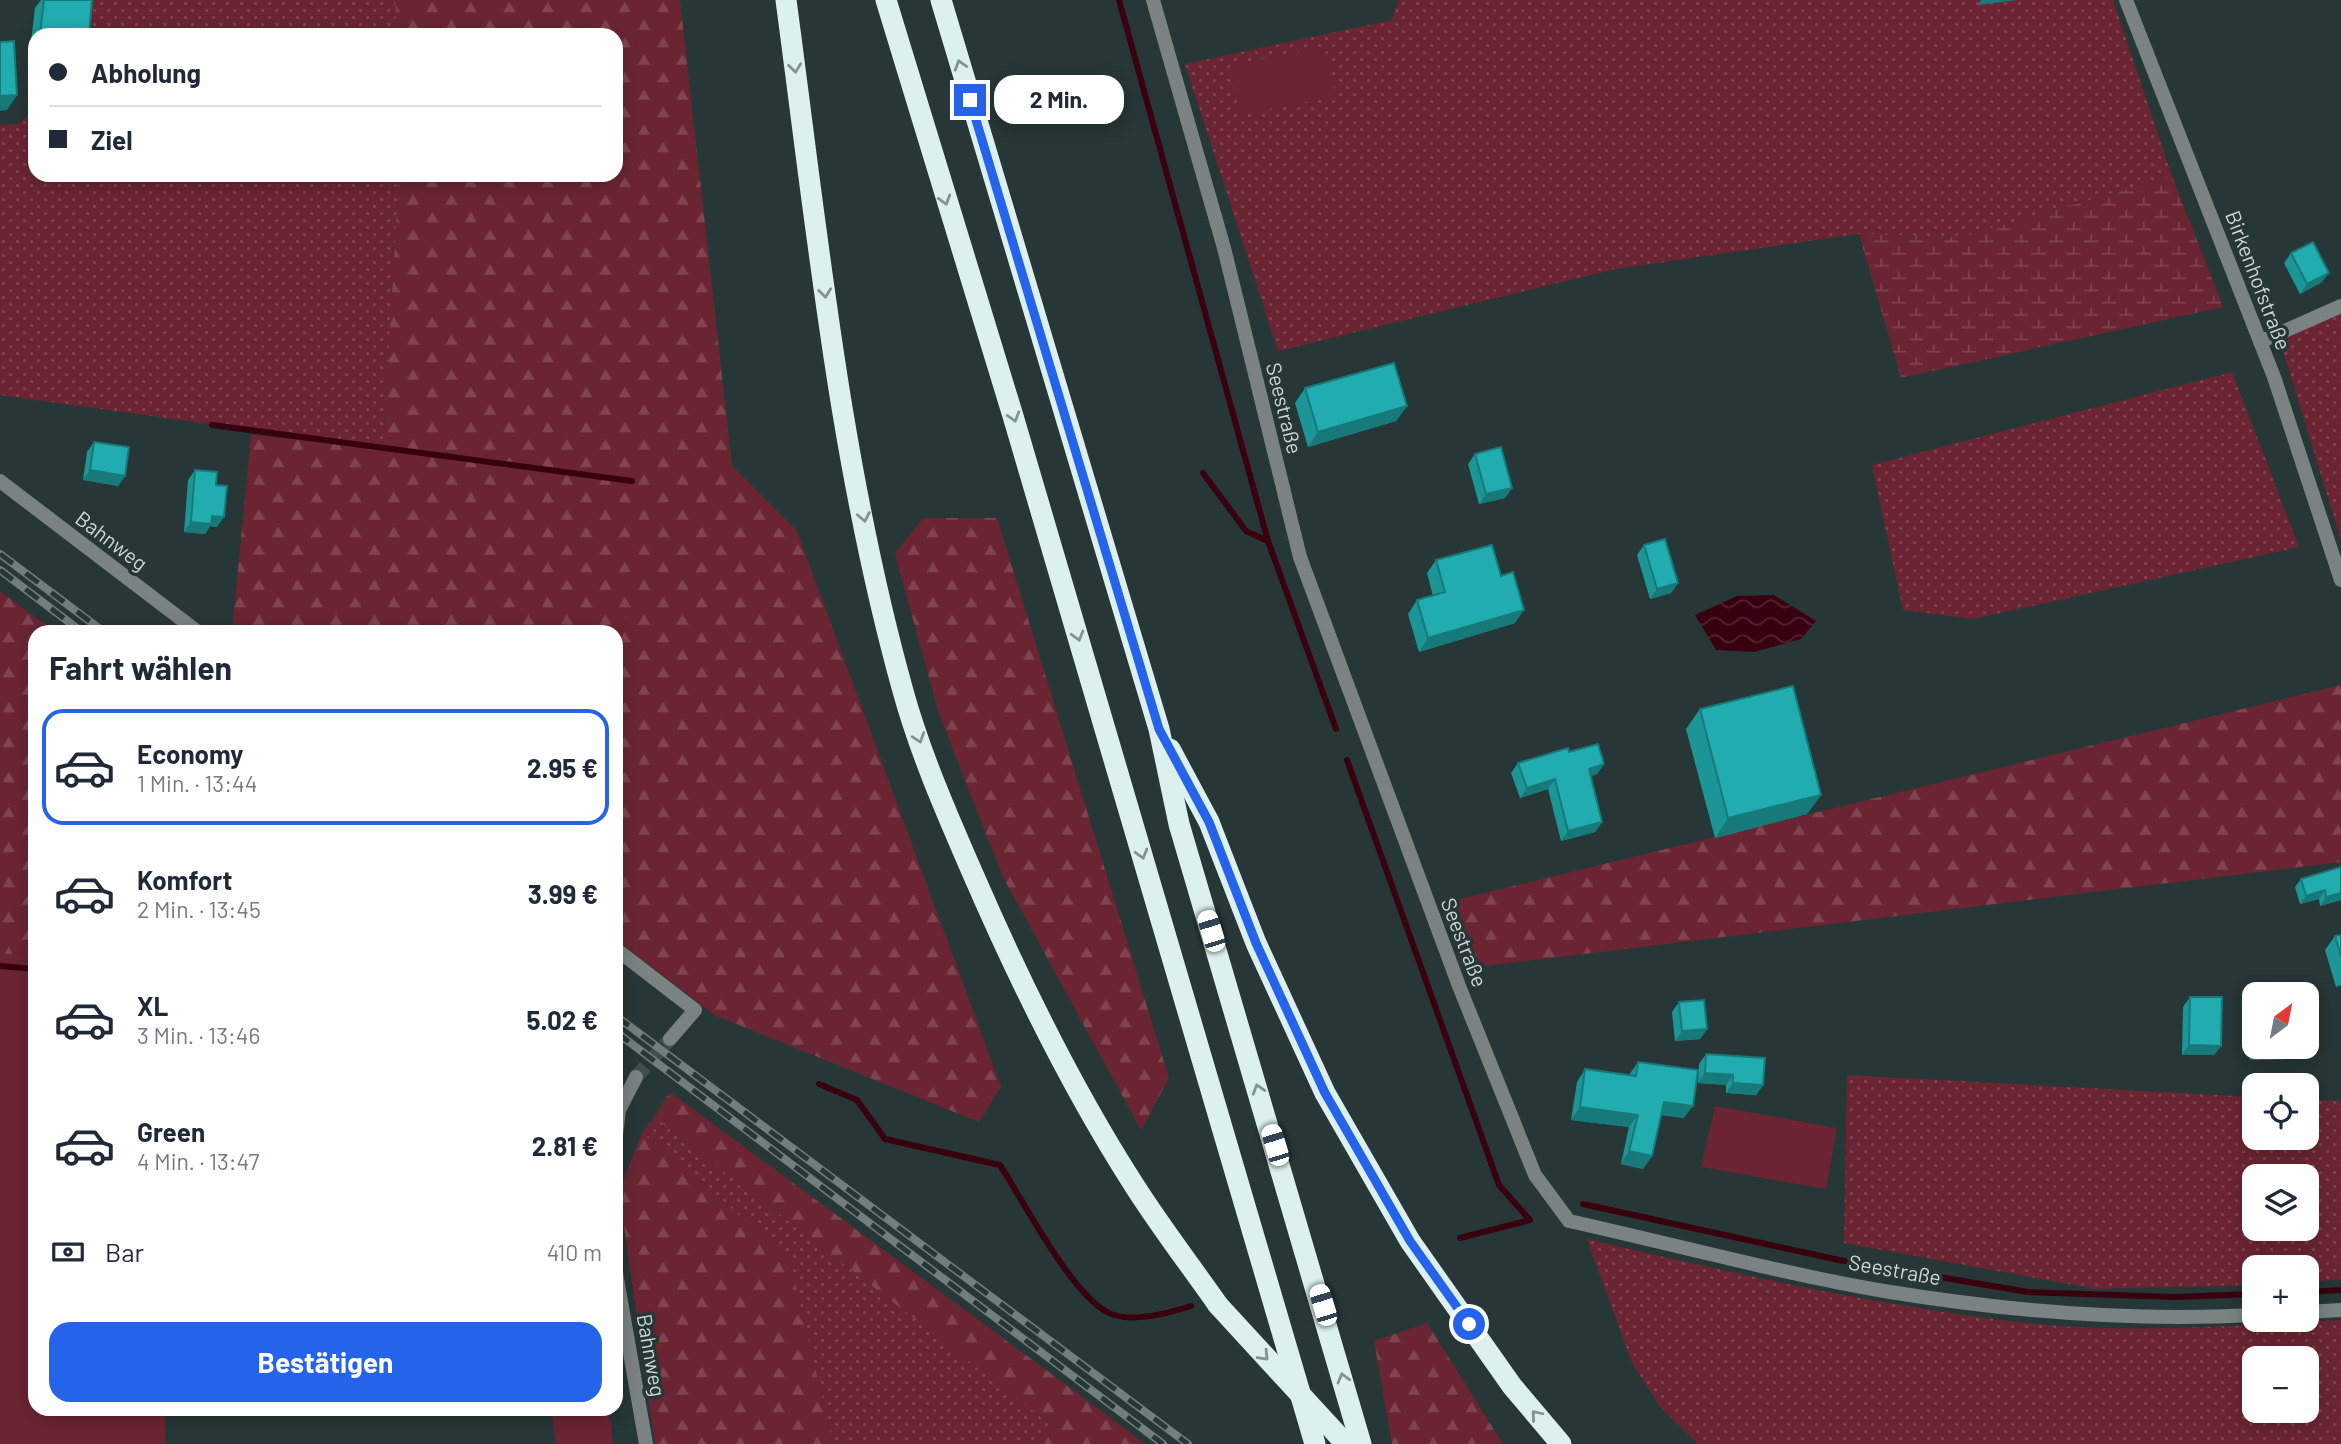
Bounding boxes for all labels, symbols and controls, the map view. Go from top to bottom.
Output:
text: Abholung [91,57,201,88]
one-way arrow [954,59,969,71]
one-way arrow [788,62,803,74]
callout: 2 Min. [995,76,1124,124]
route end [954,84,986,116]
text: 2 Min. [1030,85,1088,113]
text: Ziel [91,124,133,155]
one-way arrow [937,194,952,206]
street label: Birkenhofstraße [2221,207,2297,353]
one-way arrow [817,287,832,299]
street label: Seestraße [1262,360,1308,456]
one-way arrow [1005,411,1020,423]
street label: Bahnweg [71,505,153,575]
one-way arrow [855,511,870,523]
one-way arrow [1069,629,1084,641]
text: Fahrt wählen [49,648,232,686]
one-way arrow [911,731,925,743]
icon: car [53,736,116,799]
text: Economy [137,738,243,769]
text: 2.95 € [527,752,598,783]
text: 1 Min. · 13:44 [137,769,257,797]
one-way arrow [1134,848,1148,860]
icon: car [53,862,116,925]
text: Komfort [137,864,232,895]
text: 3.99 € [528,878,598,909]
street label: Seestraße [1437,894,1493,990]
text: 2 Min. · 13:45 [137,895,261,923]
car [1195,908,1228,954]
north arrow [2242,982,2319,1059]
map controls [2242,982,2319,1423]
icon: car [53,988,116,1051]
text: XL [137,990,168,1021]
text: 5.02 € [527,1004,598,1035]
text: 3 Min. · 13:46 [137,1021,260,1049]
button: locate [2242,1073,2319,1150]
one-way arrow [1252,1084,1267,1096]
icon: car [53,1114,116,1177]
text: Green [137,1116,205,1147]
car [1259,1122,1292,1168]
text: 2.81 € [532,1130,598,1161]
text: 4 Min. · 13:47 [137,1147,259,1175]
button: layers [2242,1164,2319,1241]
icon: cash [49,1233,87,1271]
text: Bar [105,1236,144,1267]
text: 410 m [547,1238,602,1266]
street label: Seestraße [1847,1249,1943,1289]
button: + [2242,1255,2319,1332]
car [1307,1282,1340,1328]
route start [1453,1308,1485,1340]
street label: Bahnweg [632,1312,672,1398]
button: Bestätigen [49,1322,602,1402]
button: − [2242,1346,2319,1423]
one-way arrow [1256,1348,1268,1361]
one-way arrow [1337,1372,1351,1384]
one-way arrow [1532,1411,1545,1423]

